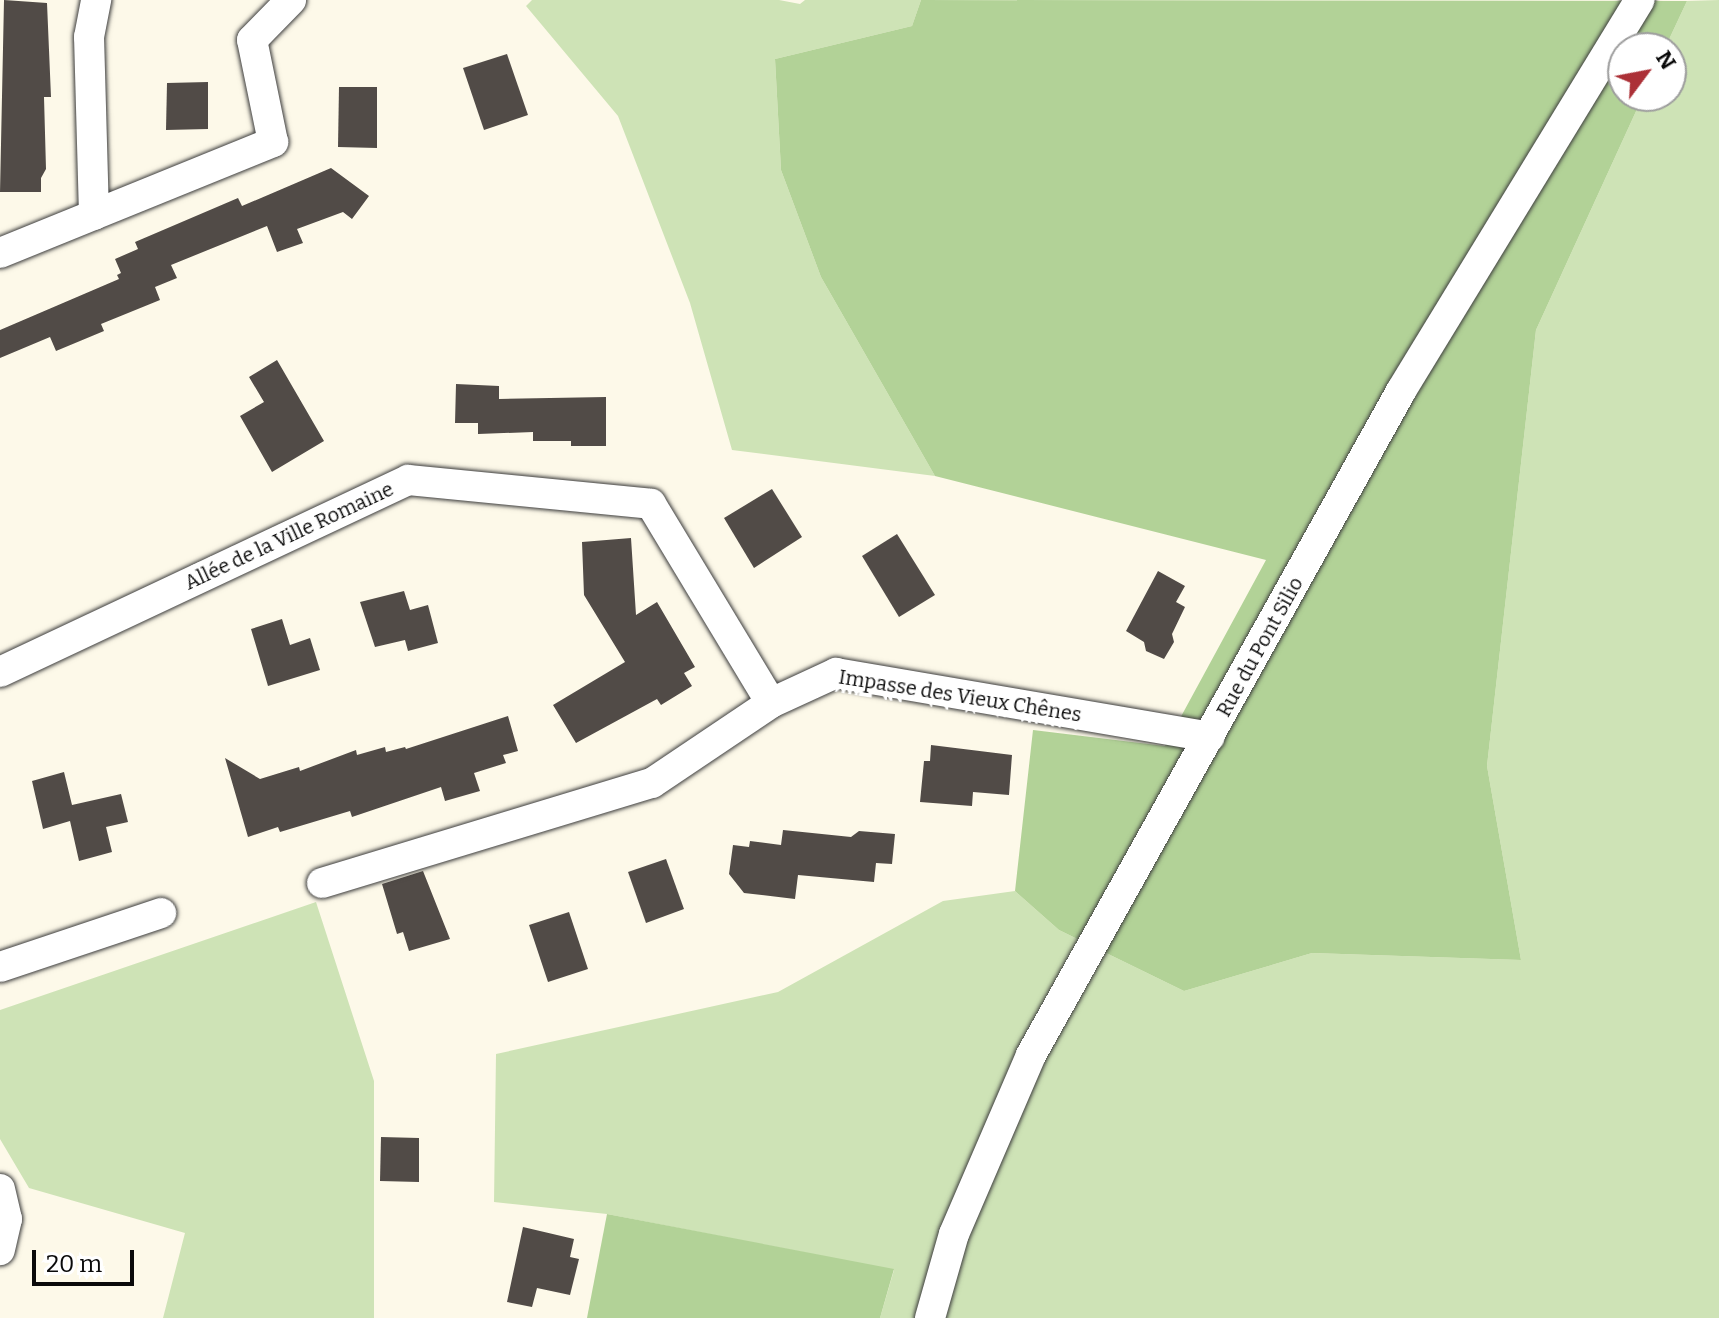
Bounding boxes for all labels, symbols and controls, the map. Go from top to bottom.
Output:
north arrow [1607,32,1687,112]
text: N [1650,46,1682,74]
street label: Allée de la Ville Romaine [181,477,397,595]
street label: Rue du Pont Silio [1212,573,1308,721]
street label: Impasse des Vieux Chênes [837,665,1083,727]
scale bar [36,1234,138,1284]
text: 20 m [46,1250,102,1278]

